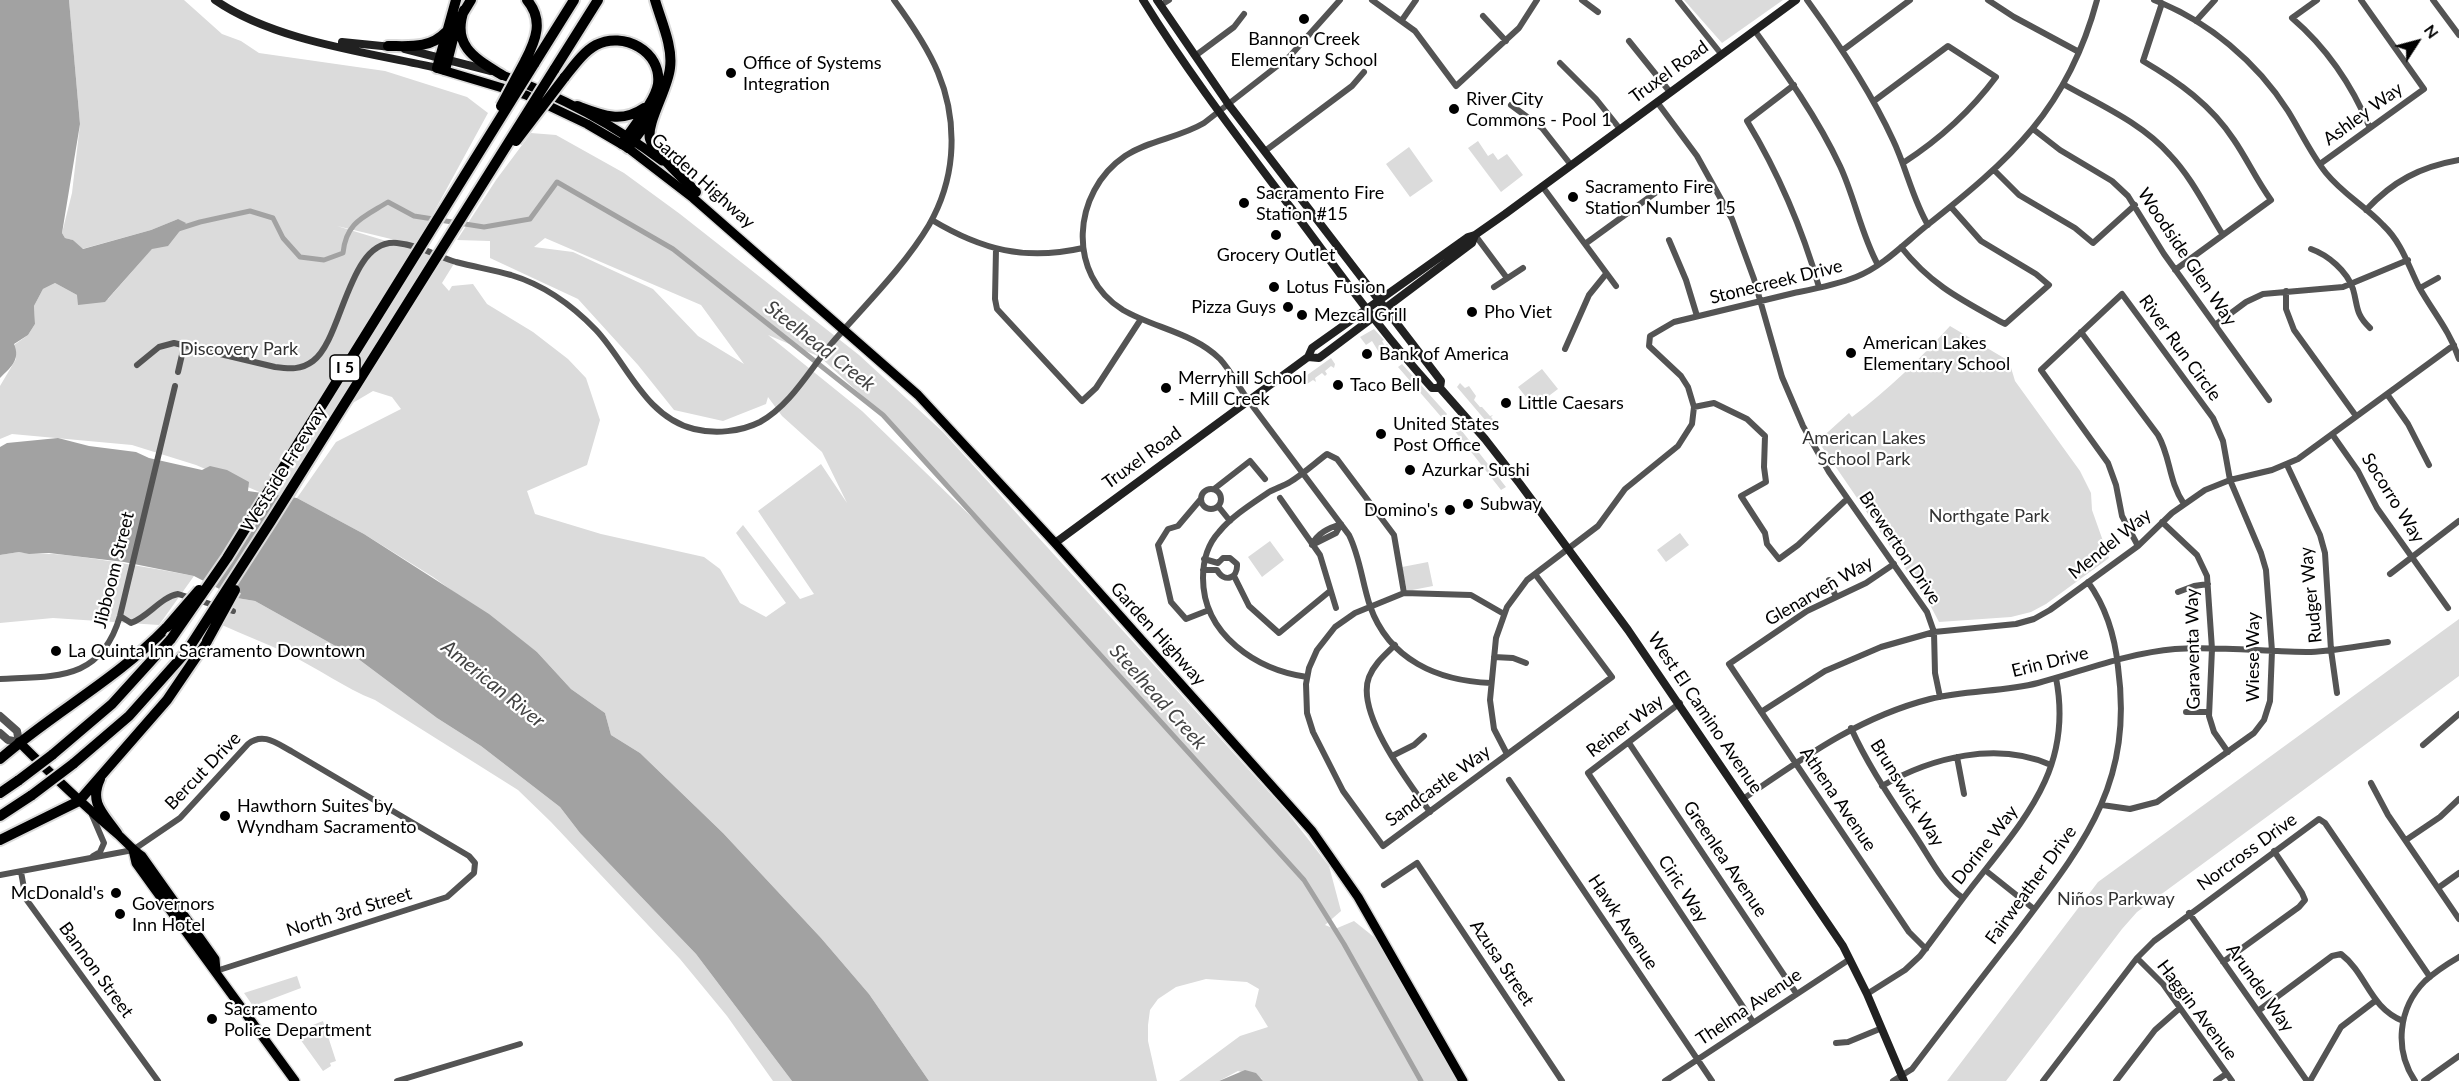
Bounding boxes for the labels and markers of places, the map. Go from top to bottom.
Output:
marker: Bannon Creek Elementary School [1297,12,1311,26]
place label: Bannon Creek Elementary School [1230,28,1378,70]
place label: Office of Systems Integration [743,52,882,94]
marker: Office of Systems Integration [724,66,738,80]
place label: River City Commons - Pool 1 [1466,88,1612,130]
marker: River City Commons - Pool 1 [1447,102,1461,116]
place label: Sacramento Fire Station Number 15 [1585,176,1736,219]
place label: Sacramento Fire Station #15 [1256,182,1384,224]
marker: Sacramento Fire Station Number 15 [1566,190,1580,204]
marker: Sacramento Fire Station #15 [1237,196,1251,210]
marker: Grocery Outlet [1269,228,1283,242]
place label: Grocery Outlet [1217,244,1335,266]
place label: Lotus Fusion [1286,276,1385,298]
marker: Lotus Fusion [1267,280,1281,294]
place label: Pizza Guys [1191,296,1276,318]
marker: Pizza Guys [1281,300,1295,314]
place label: Pho Viet [1484,301,1552,323]
place label: Mezcal Grill [1314,304,1407,326]
marker: Pho Viet [1465,305,1479,319]
marker: Mezcal Grill [1295,308,1309,322]
place label: American Lakes Elementary School [1863,332,2010,374]
place label: Bank of America [1379,343,1509,365]
marker: American Lakes Elementary School [1844,346,1858,360]
marker: Bank of America [1360,347,1374,361]
place label: Merryhill School - Mill Creek [1178,367,1307,410]
place label: Taco Bell [1350,374,1420,396]
marker: Taco Bell [1331,378,1345,392]
marker: Merryhill School - Mill Creek [1159,381,1173,395]
place label: Little Caesars [1518,392,1624,414]
marker: Little Caesars [1499,396,1513,410]
place label: United States Post Office [1393,413,1499,456]
marker: United States Post Office [1374,427,1388,441]
place label: Azurkar Sushi [1422,459,1530,481]
marker: Azurkar Sushi [1403,463,1417,477]
place label: Subway [1480,493,1542,515]
marker: Subway [1461,497,1475,511]
place label: Domino's [1364,499,1438,521]
marker: Domino's [1443,503,1457,517]
place label: La Quinta Inn Sacramento Downtown [68,640,365,662]
marker: La Quinta Inn Sacramento Downtown [49,644,63,658]
place label: Hawthorn Suites by Wyndham Sacramento [237,795,417,838]
marker: Hawthorn Suites by Wyndham Sacramento [218,809,232,823]
place label: McDonald's [11,882,104,904]
marker: McDonald's [109,886,123,900]
place label: Governors Inn Hotel [132,893,215,936]
marker: Governors Inn Hotel [113,907,127,921]
place label: Sacramento Police Department [224,998,371,1040]
marker: Sacramento Police Department [205,1012,219,1026]

